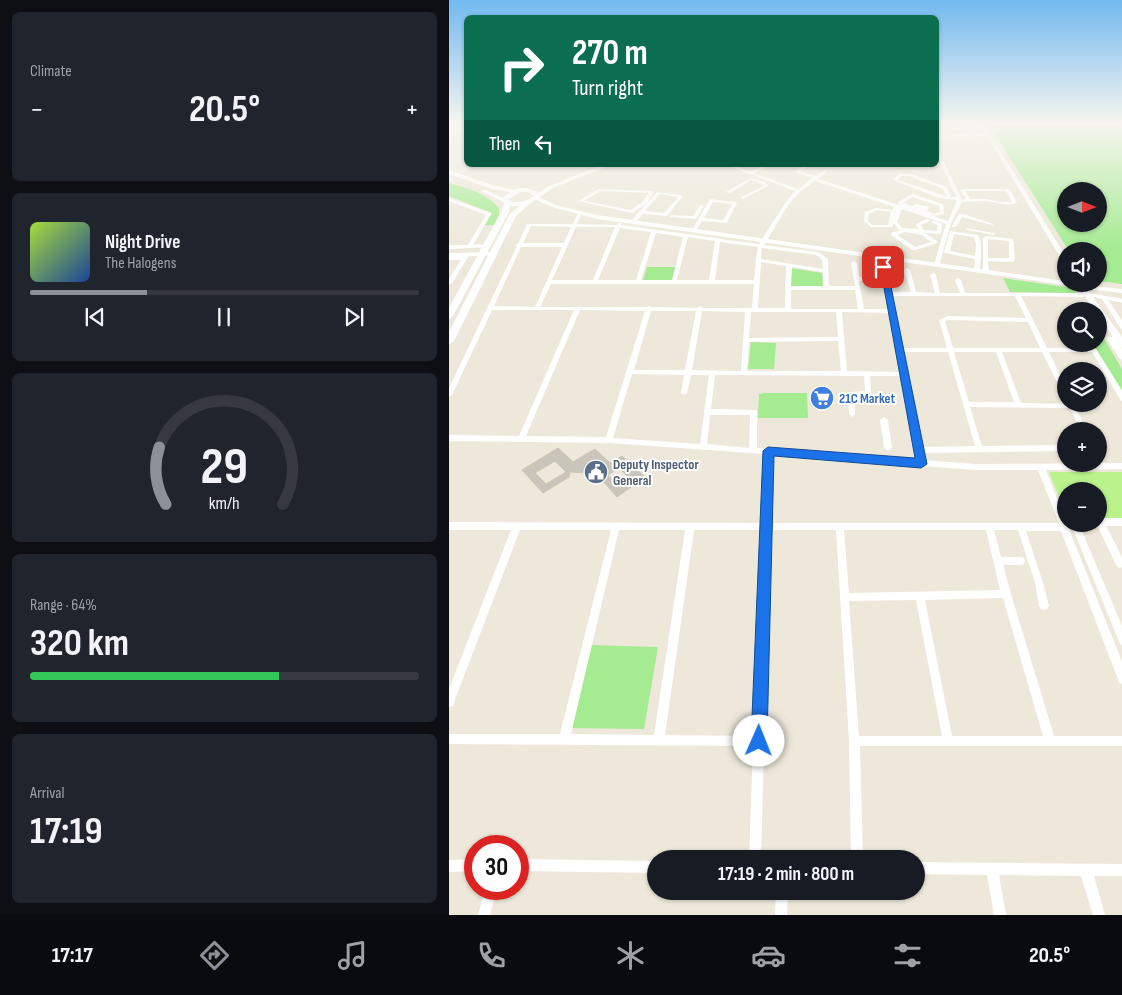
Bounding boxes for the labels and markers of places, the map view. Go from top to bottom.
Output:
pin [862,246,904,288]
supermarket icon: 21C Market [809,385,835,411]
place label: 21C Market [839,390,896,407]
place label: Deputy Inspector General [613,456,699,489]
public building icon: Deputy Inspector General [583,459,609,485]

